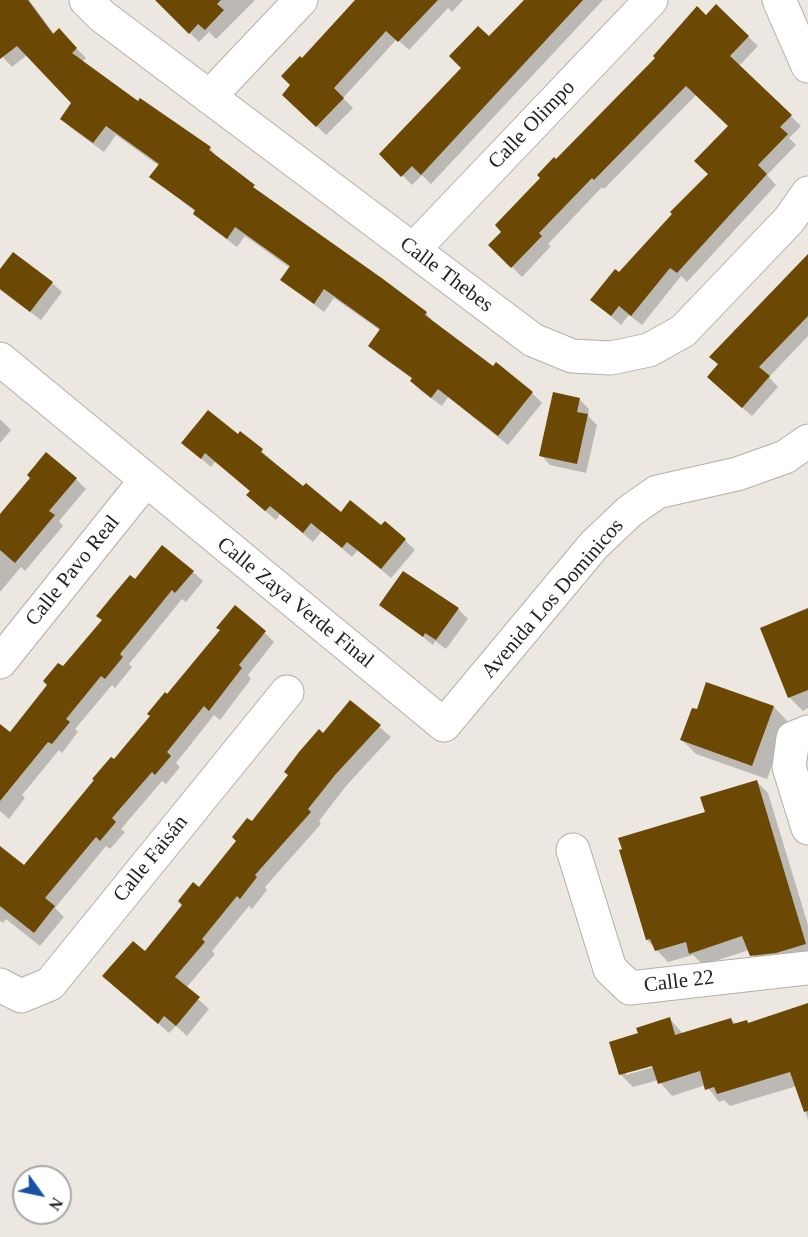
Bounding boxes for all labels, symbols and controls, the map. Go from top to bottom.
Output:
street label: Calle Olimpo [483,75,581,175]
street label: Calle Thebes [394,232,498,318]
street label: Calle Pavo Real [21,510,125,632]
street label: Avenida Los Dominicos [477,514,629,684]
street label: Calle Zaya Verde Final [212,532,378,674]
street label: Calle Faisán [108,811,194,907]
street label: Calle 22 [642,965,716,999]
north arrow [12,1165,72,1225]
text: N [46,1195,66,1213]

